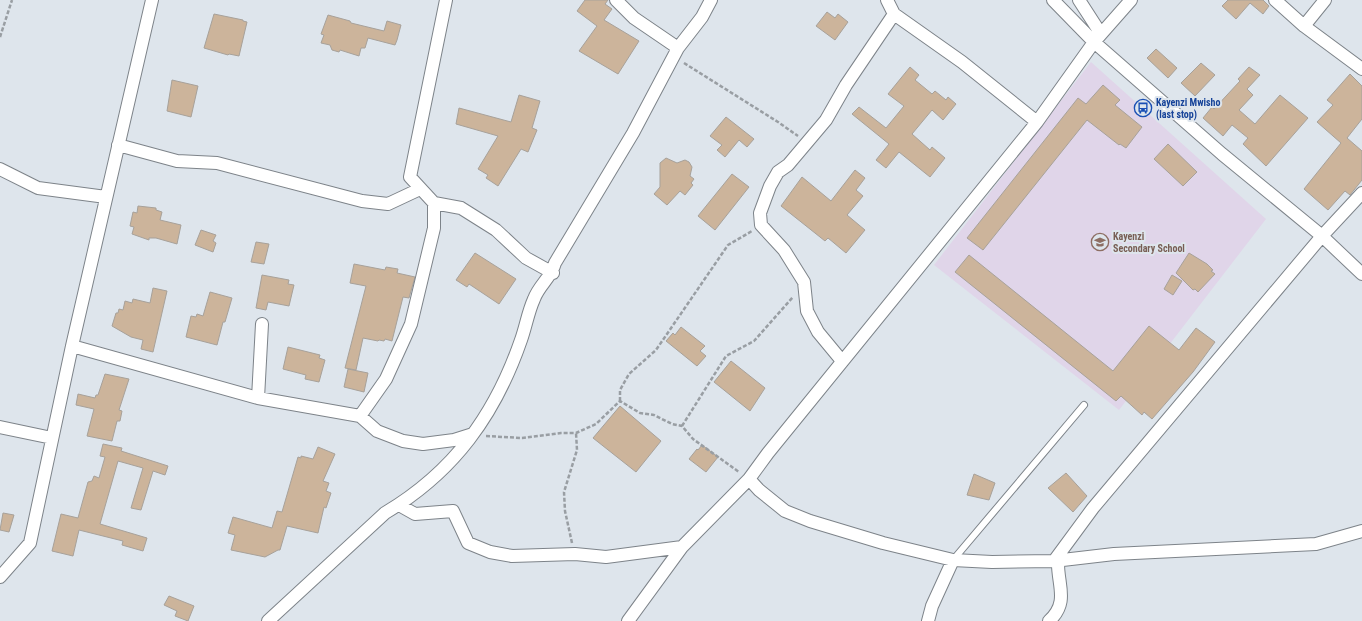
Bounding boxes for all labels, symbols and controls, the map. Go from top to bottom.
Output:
place label: Kayenzi Mwisho (last stop) [1156,97,1221,121]
bus stop icon: Kayenzi Mwisho (last stop) [1133,98,1153,118]
place label: Kayenzi Secondary School [1113,231,1185,254]
school or university icon: Kayenzi Secondary School [1090,232,1110,252]

